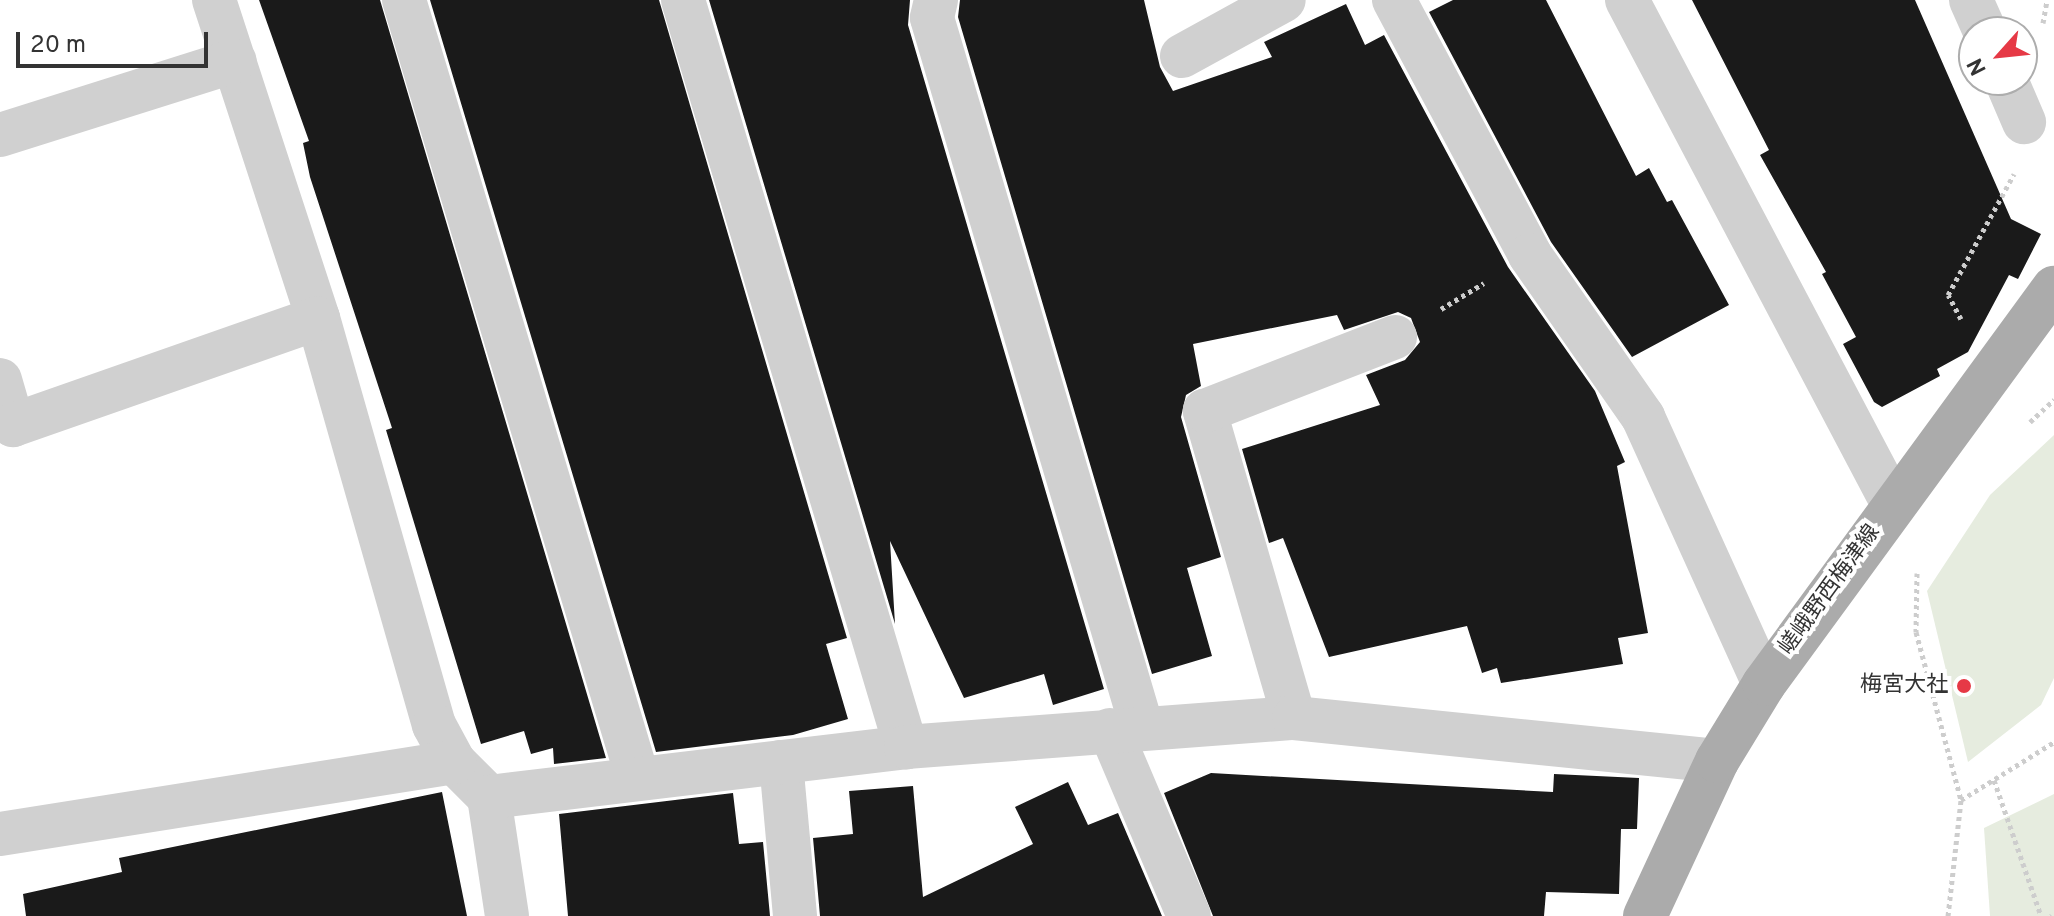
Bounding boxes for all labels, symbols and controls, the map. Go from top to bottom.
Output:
scale bar [20,16,212,66]
north arrow [1958,16,2038,96]
text: 20 m [30,31,86,61]
text: N [1962,53,1994,79]
street label: 嵯峨野西梅津線 [1774,520,1886,660]
place label: 梅宮大社 [1860,673,1948,699]
marker: 梅宮大社 [1955,677,1973,695]

